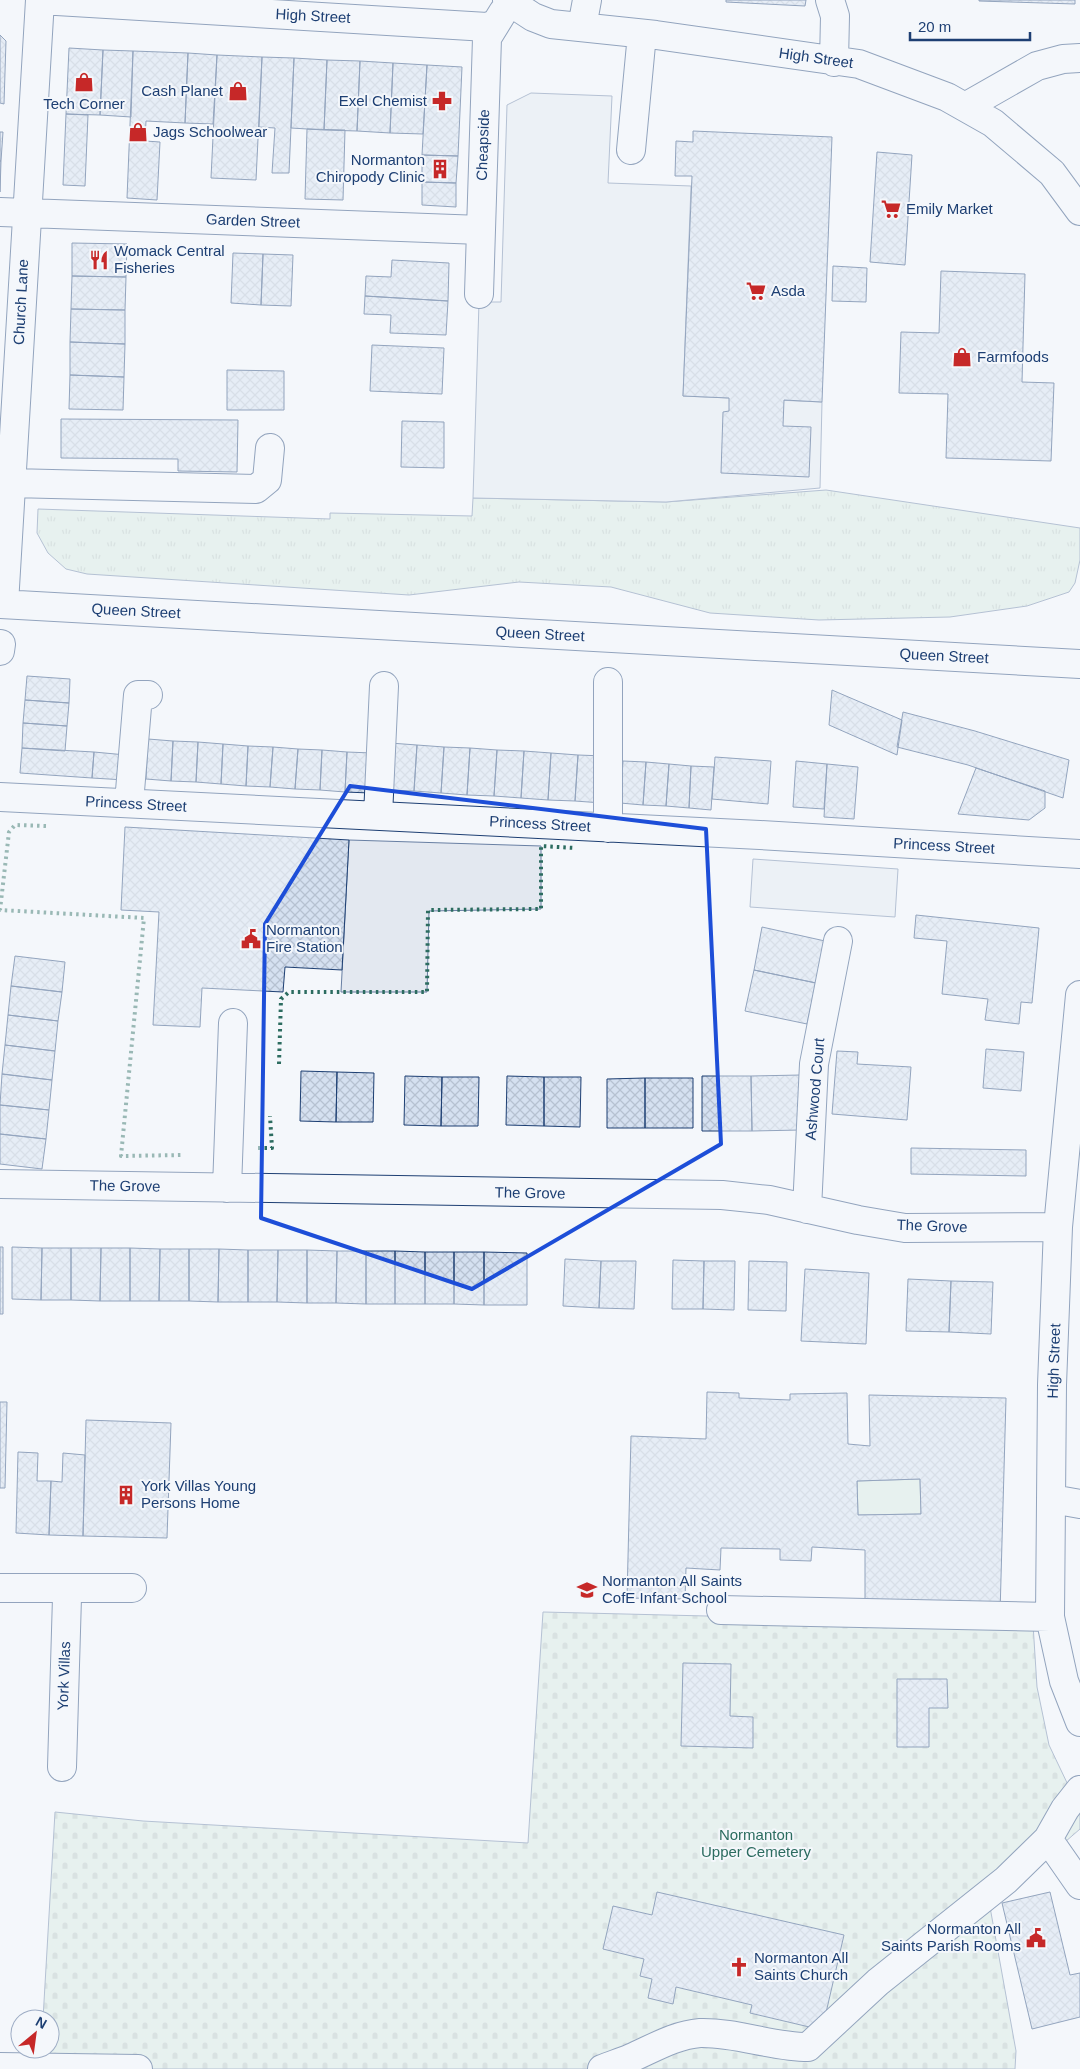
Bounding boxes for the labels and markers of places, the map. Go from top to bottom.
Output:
shop icon: Tech Corner [73,71,95,93]
shop icon: Cash Planet [227,80,249,102]
place label: Cash Planet [141,82,224,99]
pharmacy icon: Exel Chemist [431,90,453,112]
place label: Exel Chemist [339,92,428,109]
place label: Tech Corner [43,95,125,112]
shop icon: Jags Schoolwear [127,121,149,143]
place label: Jags Schoolwear [153,123,267,140]
place label: Normanton Chiropody Clinic [316,151,425,185]
building icon: Normanton Chiropody Clinic [429,158,451,180]
supermarket icon: Emily Market [880,198,902,220]
place label: Emily Market [906,200,994,217]
place label: Womack Central Fisheries [114,242,225,276]
restaurant icon: Womack Central Fisheries [88,249,110,271]
supermarket icon: Asda [745,280,767,302]
place label: Asda [771,282,806,299]
shop icon: Farmfoods [951,346,973,368]
place label: Farmfoods [977,348,1049,365]
place label: Normanton Fire Station [266,921,343,955]
public building icon: Normanton Fire Station [240,928,262,950]
place label: York Villas Young Persons Home [141,1477,256,1511]
building icon: York Villas Young Persons Home [115,1484,137,1506]
place label: Normanton All Saints CofE Infant School [602,1572,742,1606]
school or university icon: Normanton All Saints CofE Infant School [576,1579,598,1601]
place label: Normanton All Saints Parish Rooms [881,1920,1021,1954]
public building icon: Normanton All Saints Parish Rooms [1025,1927,1047,1949]
place label: Normanton All Saints Church [754,1949,848,1983]
church icon: Normanton All Saints Church [728,1956,750,1978]

